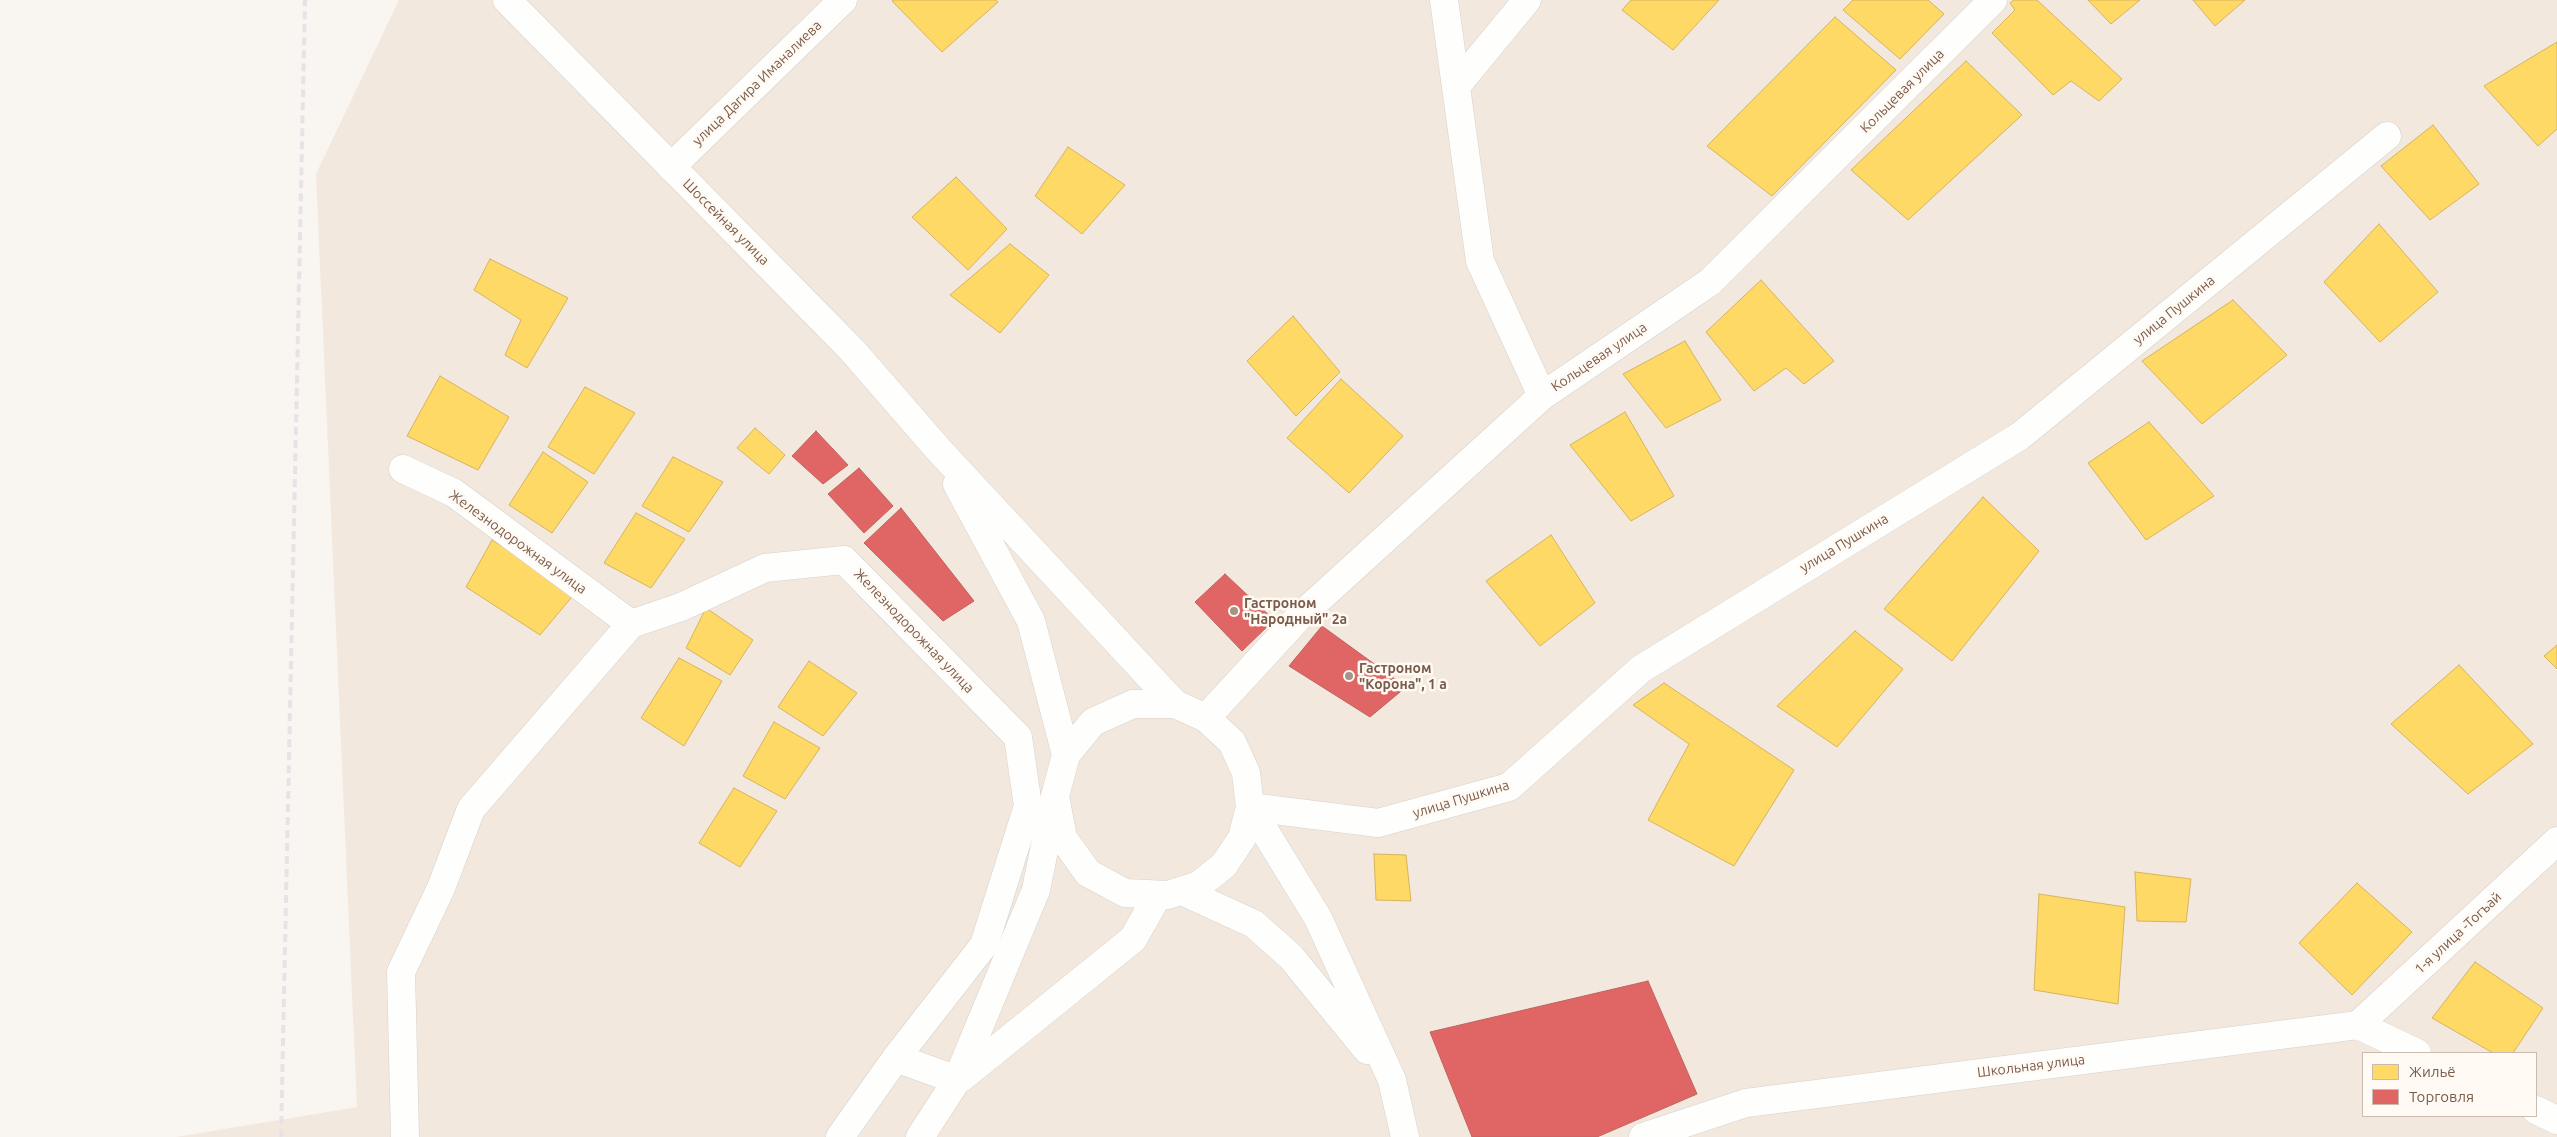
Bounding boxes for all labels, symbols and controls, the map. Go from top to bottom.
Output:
street label: улица Дагира Иманалиева [689,17,825,149]
street label: Кольцевая улица [1857,46,1947,136]
street label: Шоссейная улица [679,175,773,269]
street label: улица Пушкина [2130,272,2218,348]
street label: Кольцевая улица [1548,319,1650,395]
street label: Железнодорожная улица [446,486,590,598]
street label: улица Пушкина [1797,510,1891,576]
street label: Железнодорожная улица [850,565,978,697]
place label: Гастроном "Народный" 2а [1244,595,1347,628]
marker: Гастроном "Народный" 2а [1228,605,1240,617]
place label: Гастроном "Корона", 1 а [1359,660,1447,692]
marker: Гастроном "Корона", 1 а [1343,670,1355,682]
street label: улица Пушкина [1411,776,1511,822]
street label: 1-я улица -Тогъай [2411,888,2505,978]
street label: Школьная улица [1976,1051,2086,1081]
legend [2362,1052,2537,1117]
text: Жильё [2409,1063,2456,1080]
text: Торговля [2409,1088,2474,1105]

